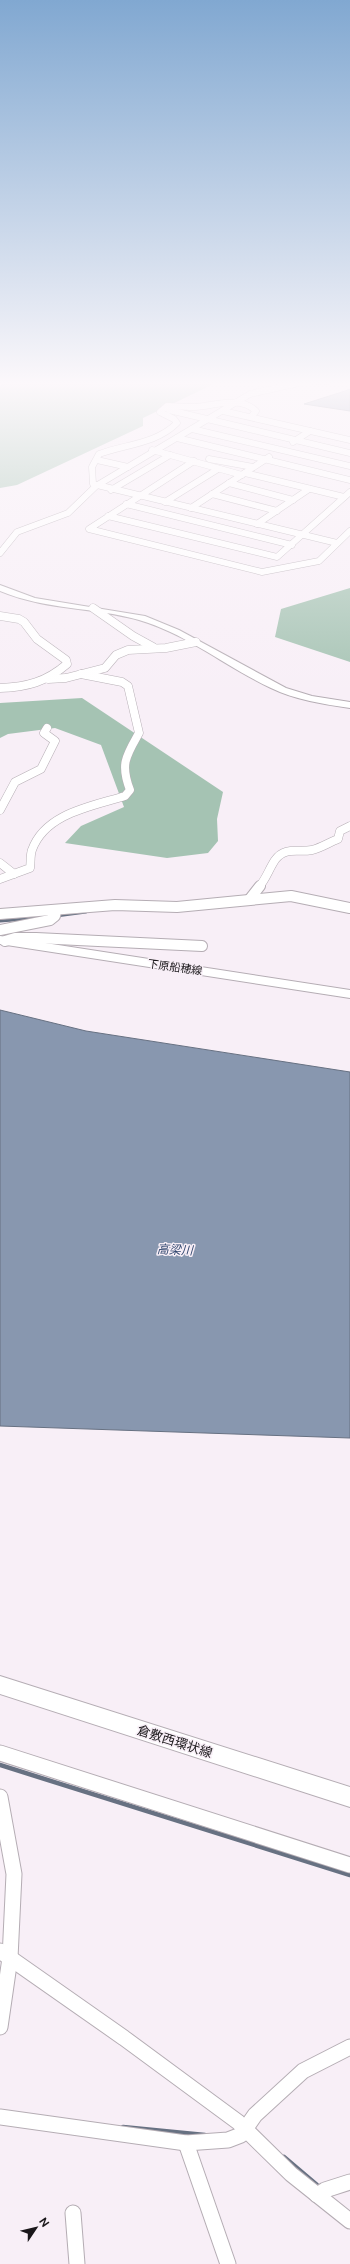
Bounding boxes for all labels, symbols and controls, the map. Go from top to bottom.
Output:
street label: 下原船穂線 [147,957,203,977]
water label: 高梁川 [157,1242,195,1258]
street label: 倉敷西環状線 [135,1722,214,1761]
north arrow [16,2208,56,2248]
text: N [37,2215,52,2229]

